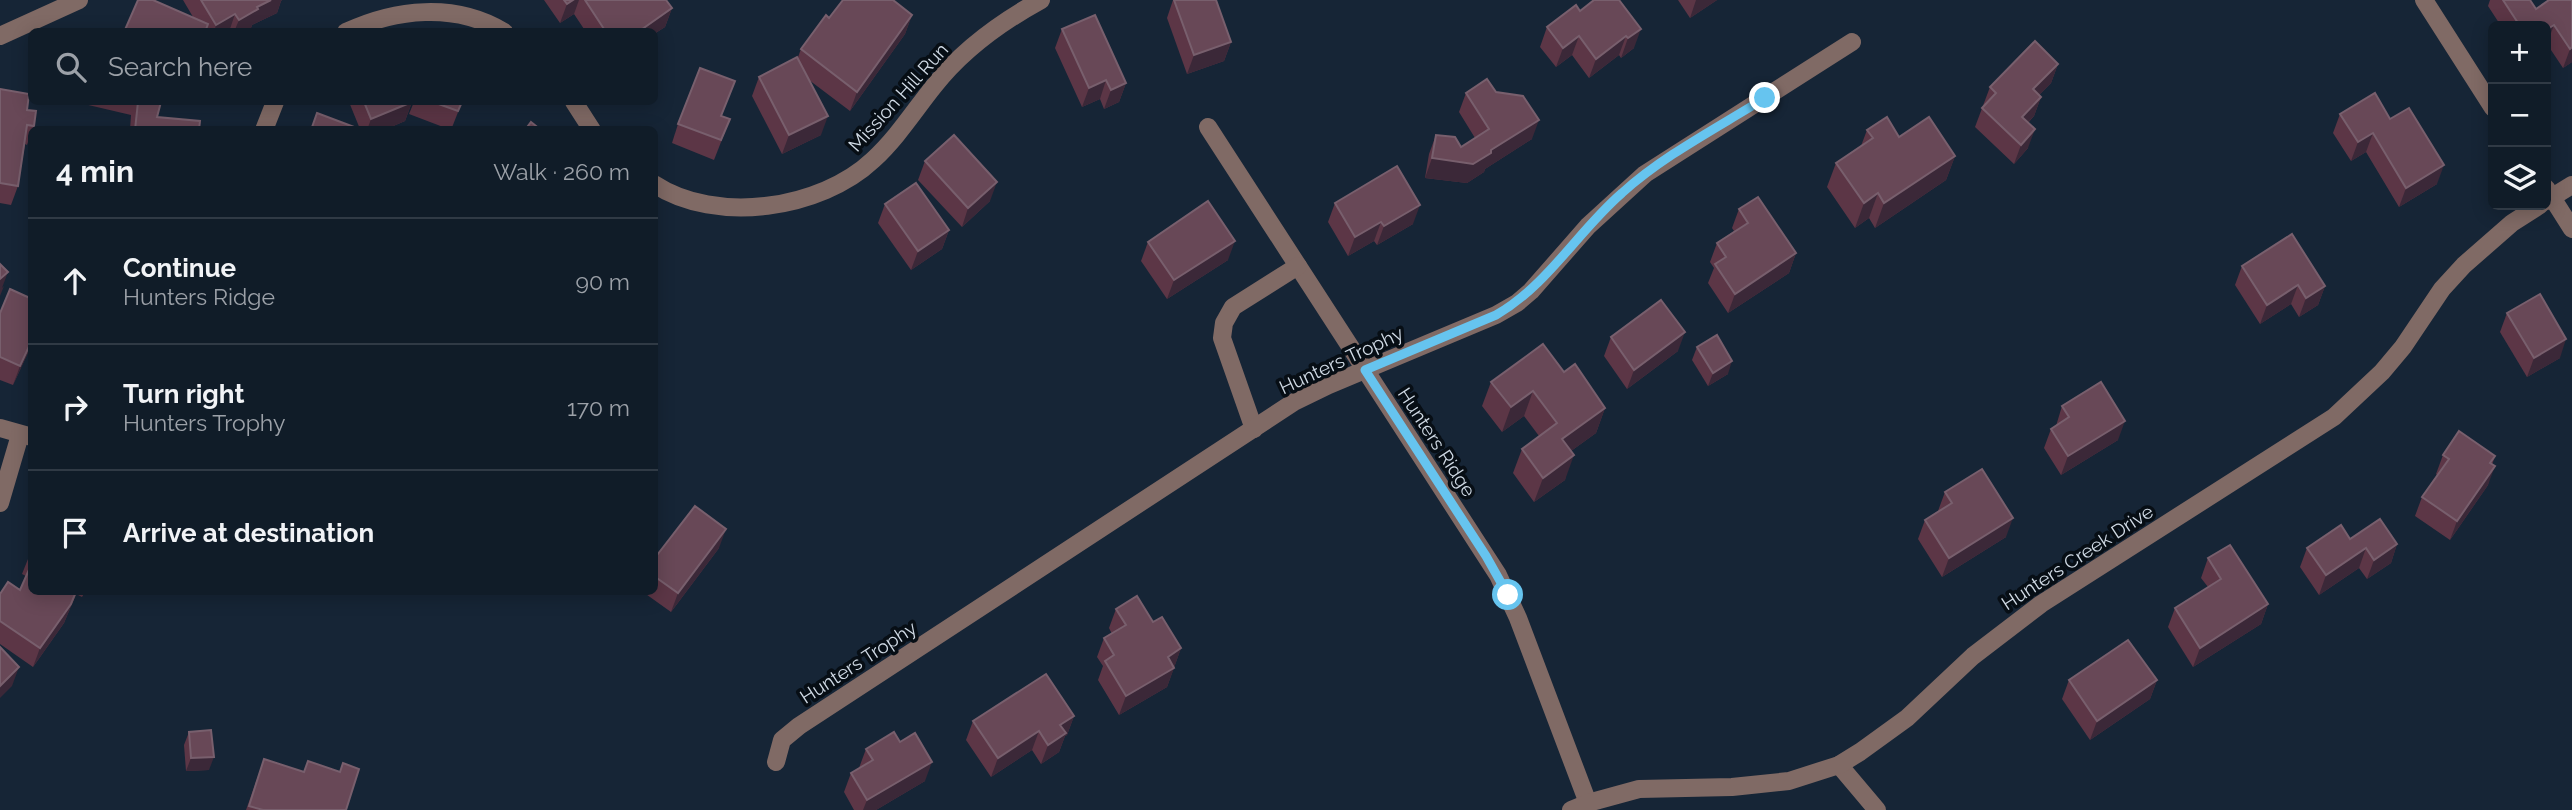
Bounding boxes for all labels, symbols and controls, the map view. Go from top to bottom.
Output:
map controls [2488,21,2551,210]
button: + [2488,21,2551,84]
search box [28,28,658,105]
street label: Mission Hill Run [844,38,952,156]
icon: search [52,48,90,86]
text: Search here [108,52,252,82]
route end [1749,82,1780,113]
button: − [2488,84,2551,147]
button: layers [2488,147,2551,210]
text: 4 min [56,154,134,189]
text: Walk · 260 m [493,158,630,185]
text: Continue [123,253,236,283]
icon: ahead [56,262,94,300]
text: 90 m [575,268,630,295]
text: Hunters Ridge [123,283,275,310]
street label: Hunters Trophy [1276,322,1406,398]
text: Turn right [123,379,244,409]
street label: Hunters Ridge [1394,383,1480,501]
icon: right [56,388,94,426]
text: 170 m [567,394,630,421]
text: Hunters Trophy [123,409,285,436]
street label: Hunters Creek Drive [1997,500,2157,614]
icon: arrive [56,514,94,552]
text: Arrive at destination [123,518,374,548]
route start [1492,579,1523,610]
street label: Hunters Trophy [796,616,920,708]

